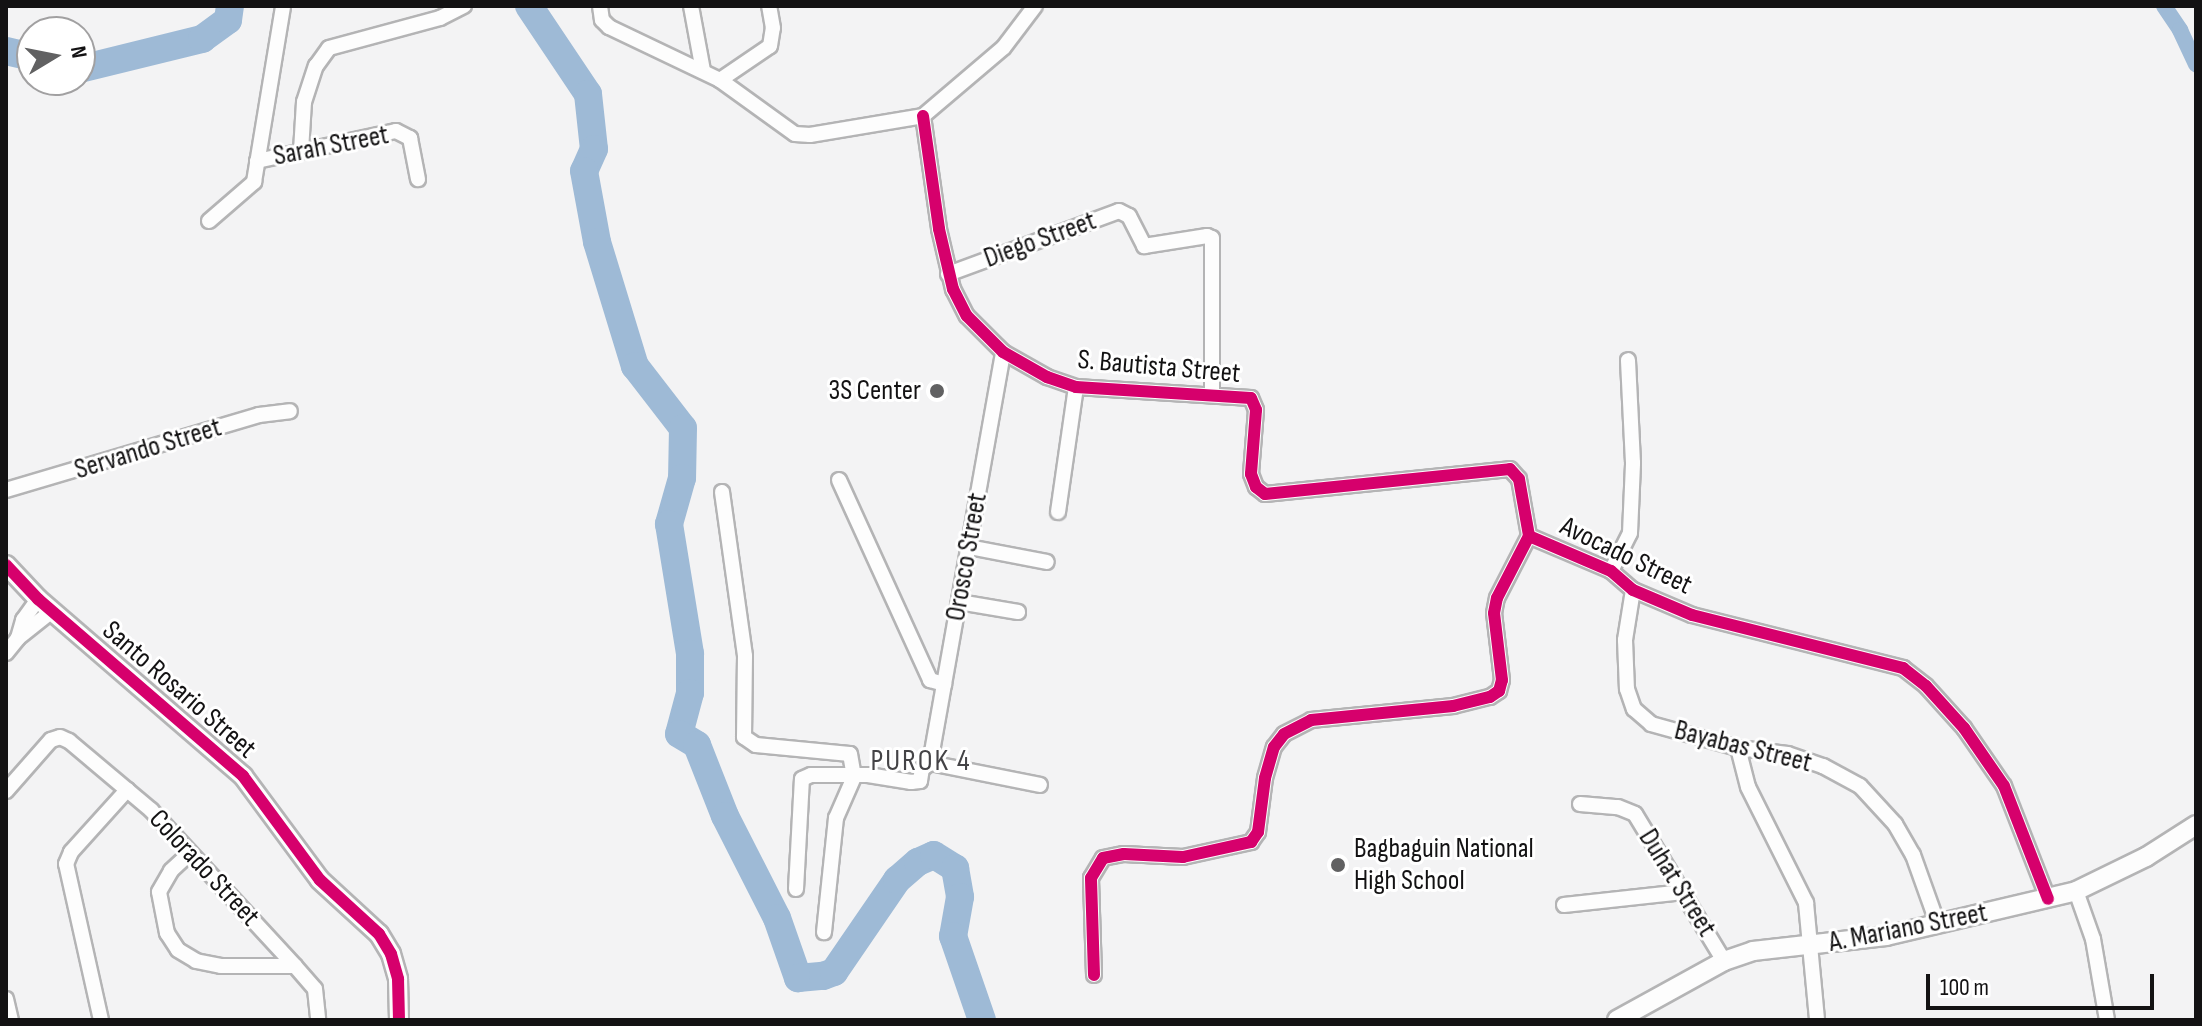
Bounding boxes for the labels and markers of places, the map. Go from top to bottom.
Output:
place label: 3S Center [828,374,921,408]
marker: 3S Center [928,382,946,400]
place label: Bagbaguin National High School [1354,832,1534,898]
marker: Bagbaguin National High School [1329,856,1347,874]

